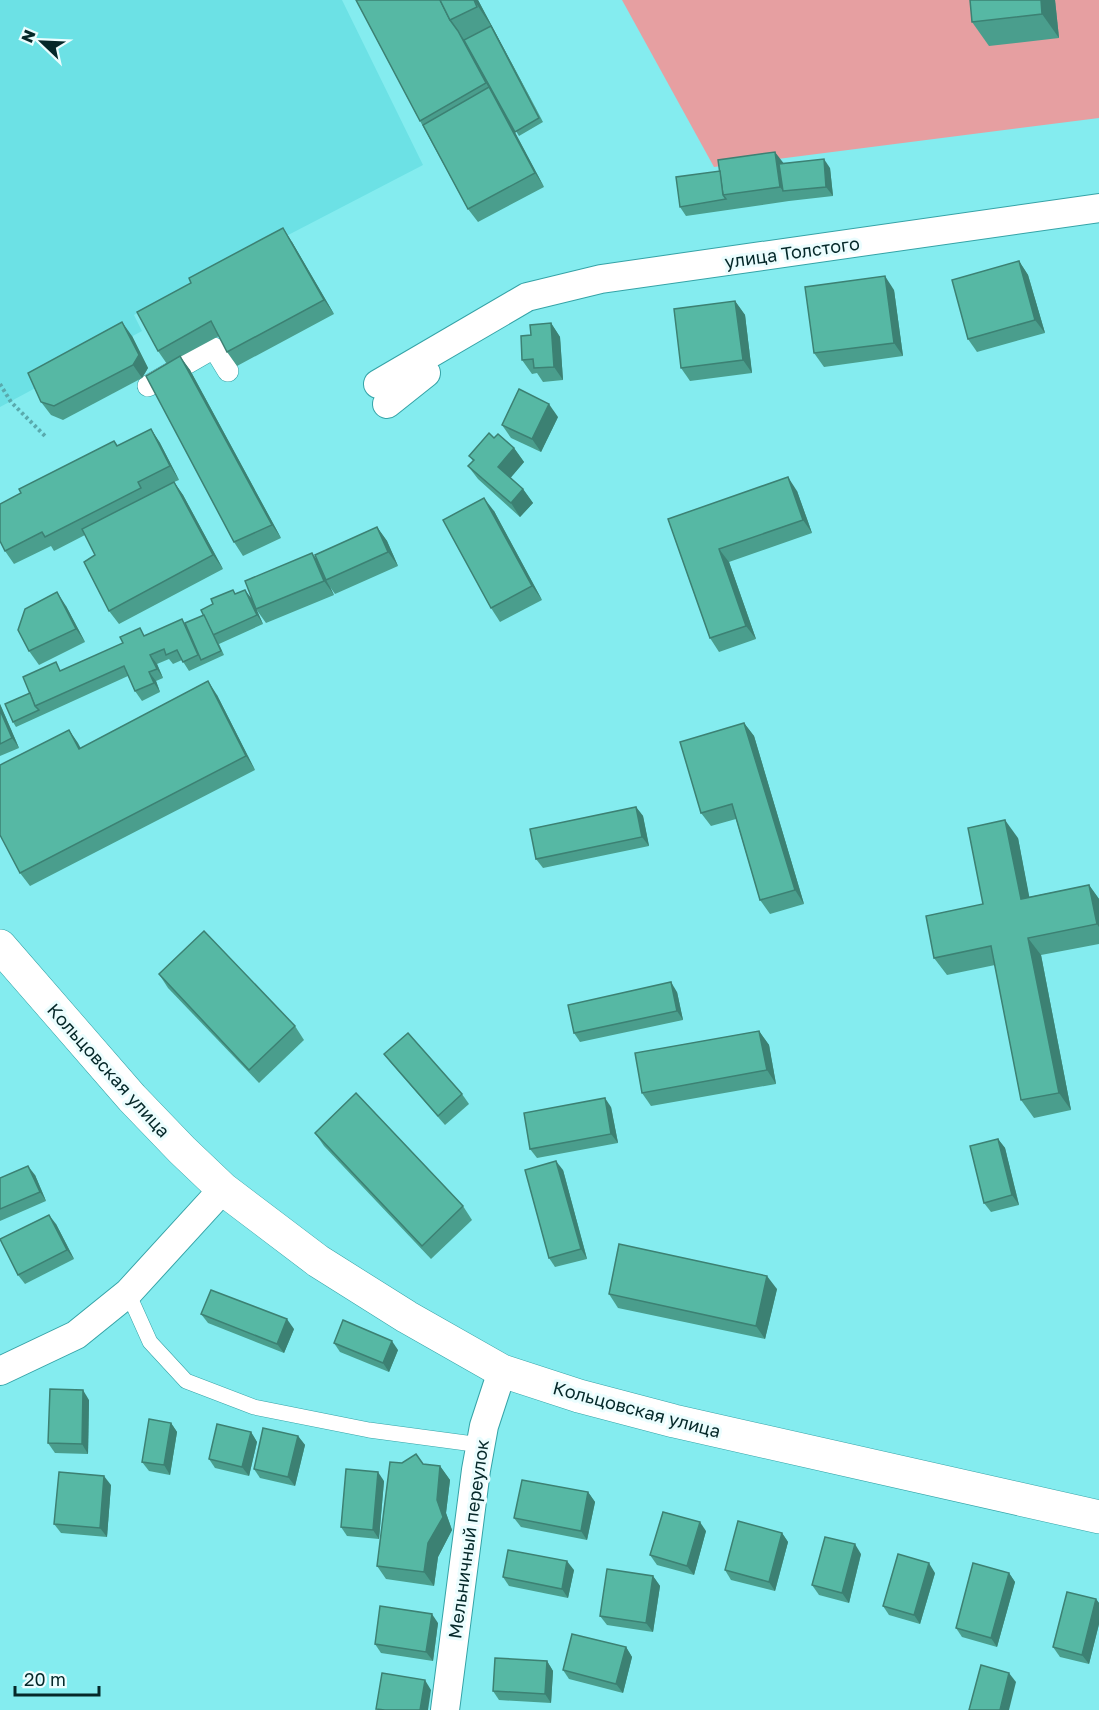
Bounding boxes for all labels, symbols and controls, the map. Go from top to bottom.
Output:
north arrow [12,12,72,72]
text: N [17,27,40,46]
street label: улица Толстого [723,232,861,272]
street label: Кольцовская улица [43,998,175,1142]
street label: Кольцовская улица [551,1376,723,1442]
street label: Мельничный переулок [443,1438,493,1640]
scale bar [15,1659,99,1697]
text: 20 m [24,1668,66,1690]

